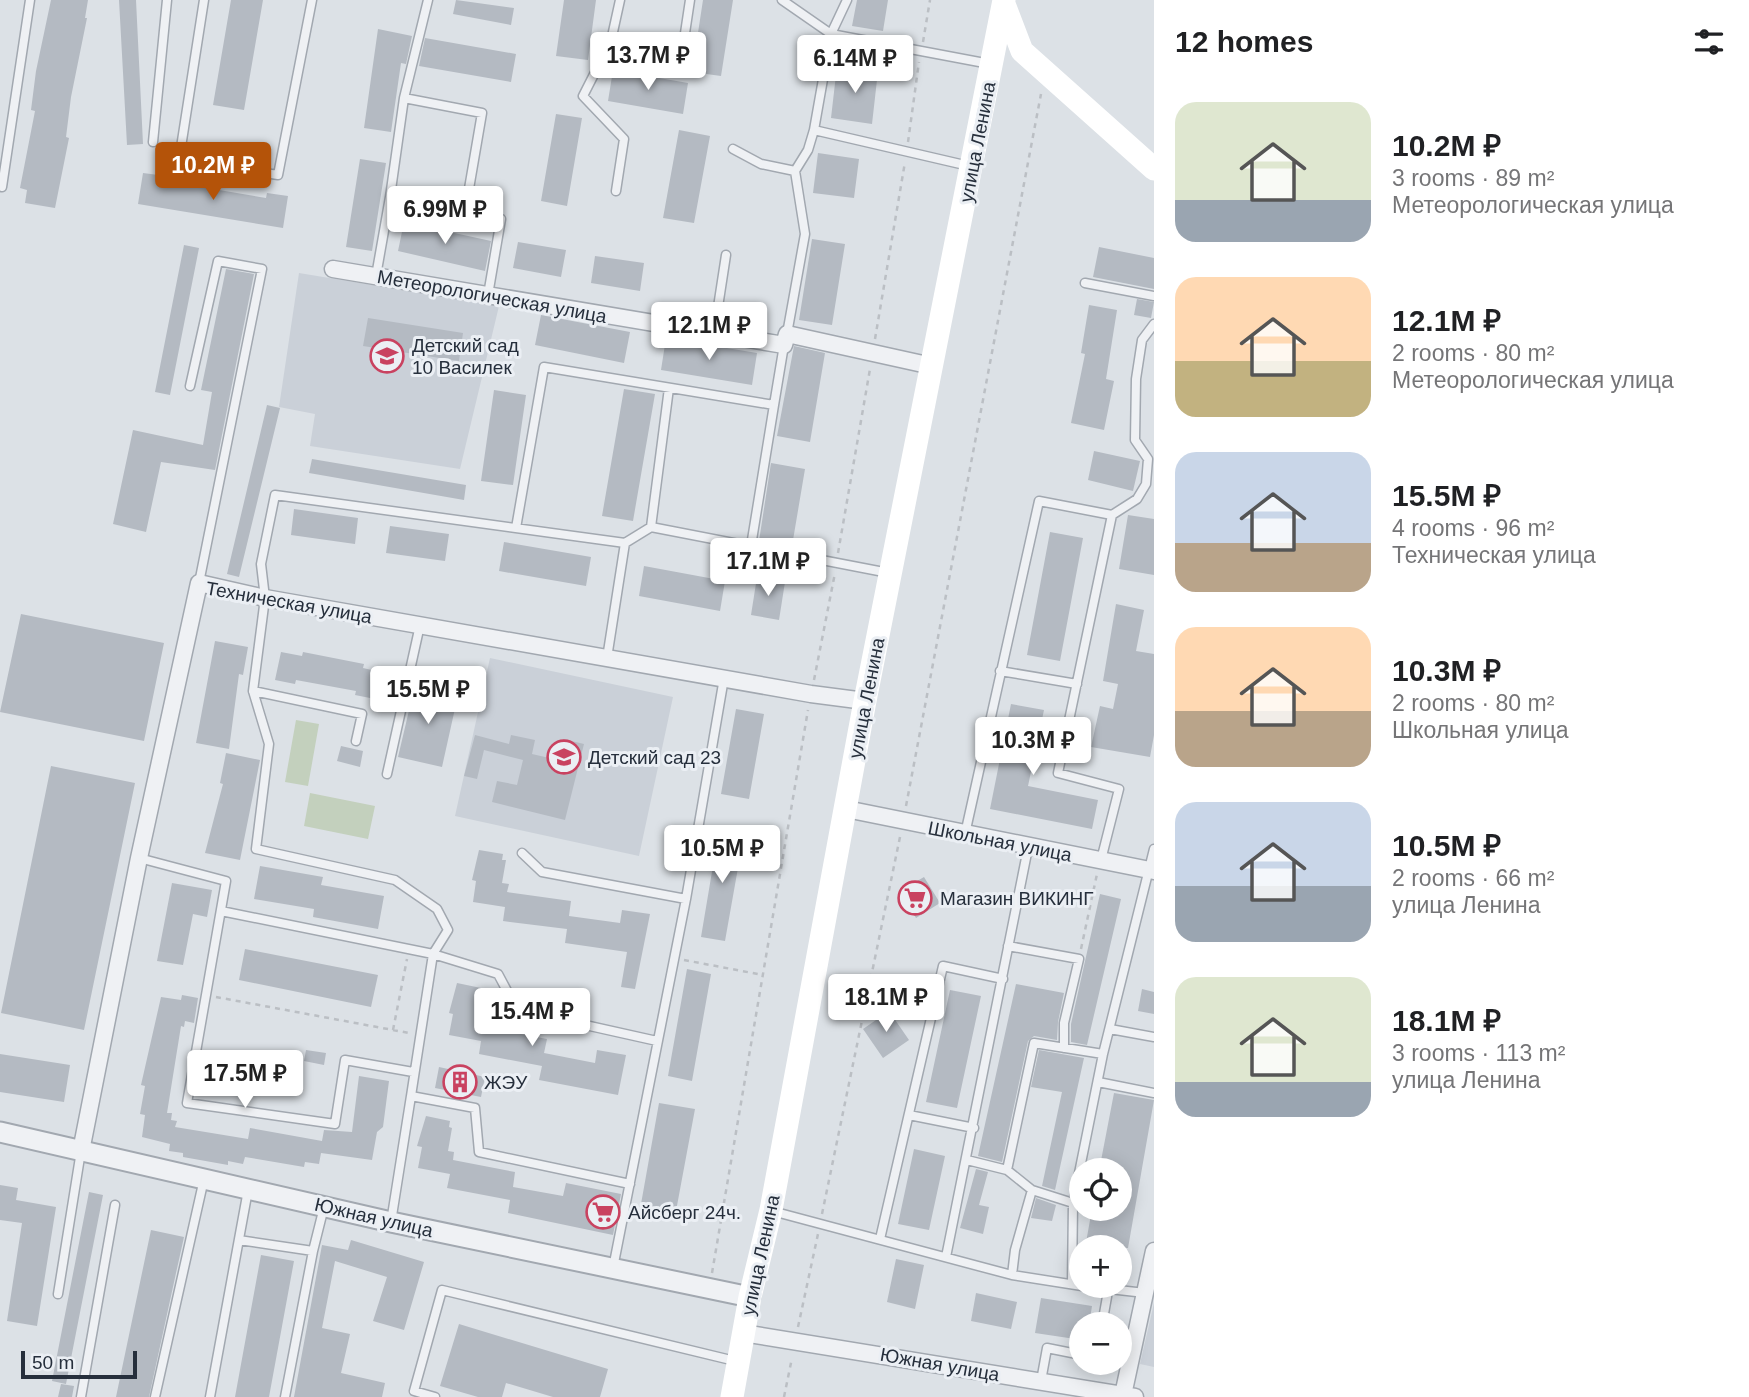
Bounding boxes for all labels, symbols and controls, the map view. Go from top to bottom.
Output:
icon: filters [1690,23,1728,61]
text: 12 homes [1175,25,1313,58]
pin: 13.7M ₽ [583,32,713,92]
pin: 6.14M ₽ [790,36,920,95]
text: 13.7M ₽ [606,42,690,68]
text: 6.14M ₽ [813,45,897,71]
street label: улица Ленина [955,79,1000,204]
text: 10.2M ₽ [1392,129,1501,162]
icon: home [1231,130,1315,214]
pin: 10.2M ₽ [148,142,278,202]
text: 10.2M ₽ [171,152,255,178]
text: 3 rooms · 89 m² [1392,165,1554,191]
pin: 6.99M ₽ [380,187,510,246]
text: Метеорологическая улица [1392,192,1674,218]
text: 6.99M ₽ [403,196,487,222]
street label: Метеорологическая улица [375,266,609,327]
pin: 12.1M ₽ [644,302,774,362]
text: 12.1M ₽ [1392,304,1501,337]
icon: home [1231,305,1315,389]
text: 12.1M ₽ [667,312,751,338]
place label: Детский сад 10 Василек [412,335,519,378]
school or university icon: Детский сад 10 Василек [368,337,406,375]
text: 2 rooms · 80 m² [1392,340,1554,366]
text: Метеорологическая улица [1392,367,1674,393]
text: 15.5M ₽ [1392,479,1501,512]
icon: home [1231,480,1315,564]
text: 4 rooms · 96 m² [1392,515,1554,541]
pin: 17.1M ₽ [703,538,833,598]
text: Техническая улица [1392,542,1596,568]
text: 17.1M ₽ [726,548,810,574]
street label: Техническая улица [204,578,374,628]
street label: улица Ленина [844,635,889,760]
text: 10.3M ₽ [1392,654,1501,687]
icon: home [1231,655,1315,739]
pin: 15.5M ₽ [363,666,493,726]
text: 15.5M ₽ [386,676,470,702]
text: 2 rooms · 80 m² [1392,690,1554,716]
text: Школьная улица [1392,717,1569,743]
pin: 10.3M ₽ [968,718,1098,777]
text: 10.3M ₽ [991,727,1075,753]
school or university icon: Детский сад 23 [545,738,583,776]
place label: Детский сад 23 [588,747,721,768]
street label: Школьная улица [926,817,1074,866]
pin: 10.5M ₽ [657,826,787,885]
text: 10.5M ₽ [1392,829,1501,862]
icon: home [1231,830,1315,914]
text: 10.5M ₽ [680,835,764,861]
text: 2 rooms · 66 m² [1392,865,1554,891]
supermarket icon: Магазин ВИКИНГ [896,879,934,917]
place label: Магазин ВИКИНГ [940,888,1094,909]
text: улица Ленина [1392,892,1541,918]
pin: 18.1M ₽ [821,974,951,1034]
text: 18.1M ₽ [844,984,928,1010]
pin: 15.4M ₽ [467,988,597,1048]
text: 15.4M ₽ [490,998,574,1024]
text: 18.1M ₽ [1392,1004,1501,1037]
icon: home [1231,1005,1315,1089]
text: 3 rooms · 113 m² [1392,1040,1565,1066]
pin: 17.5M ₽ [180,1050,310,1110]
text: 17.5M ₽ [203,1060,287,1086]
building icon: ЖЭУ [441,1063,479,1101]
text: улица Ленина [1392,1067,1541,1093]
place label: ЖЭУ [484,1072,528,1093]
map controls [1069,1158,1132,1375]
button: locate [1069,1158,1132,1221]
street label: улица Ленина [737,1192,784,1317]
supermarket icon: Айсберг 24ч. [584,1193,622,1231]
street label: Южная улица [313,1194,436,1241]
place label: Айсберг 24ч. [628,1202,741,1223]
button: + [1069,1235,1132,1298]
button: − [1069,1312,1132,1375]
street label: Южная улица [879,1344,1002,1385]
scale bar [21,1348,136,1380]
text: 50 m [32,1352,74,1373]

